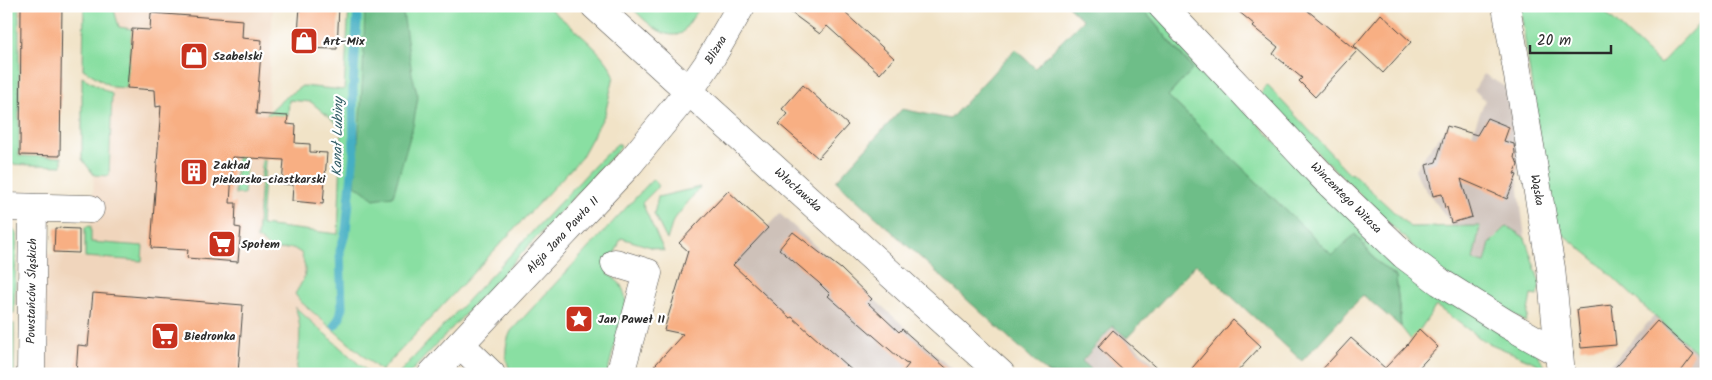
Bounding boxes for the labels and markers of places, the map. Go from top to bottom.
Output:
shop icon: Art-Mix [289,26,319,56]
place label: Art-Mix [323,32,365,51]
shop icon: Szabelski [179,41,209,71]
place label: Szabelski [213,47,263,66]
place label: Zakład piekarsko-ciastkarski [212,156,326,189]
building icon: Zakład piekarsko-ciastkarski [179,157,209,187]
supermarket icon: Społem [207,229,237,259]
place label: Społem [241,235,280,254]
place icon: Jan Paweł II [564,304,594,334]
place label: Jan Paweł II [598,310,665,329]
supermarket icon: Biedronka [150,321,180,351]
place label: Biedronka [184,327,235,346]

